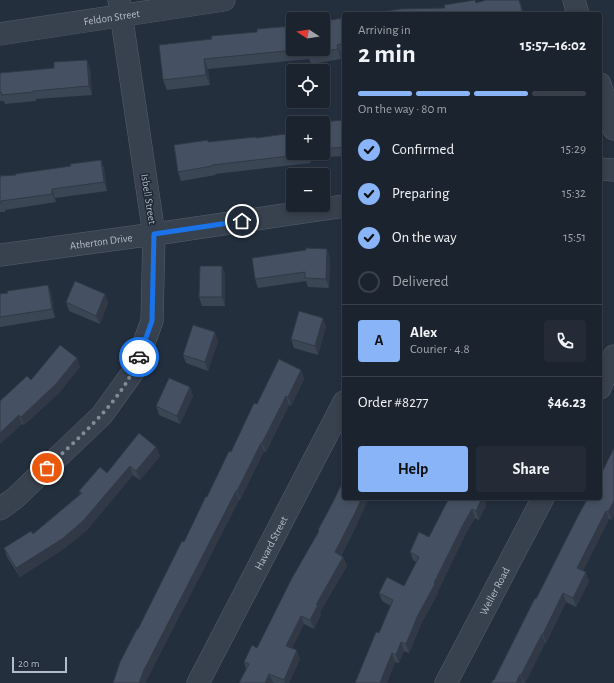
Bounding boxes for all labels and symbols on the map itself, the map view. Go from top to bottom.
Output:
street label: Feldon Street [83,8,141,27]
north arrow [286,12,330,56]
street label: Isbell Street [139,173,158,225]
pin [225,204,259,238]
street label: Atherton Drive [69,232,133,251]
courier [119,337,159,377]
pin [30,451,64,485]
street label: Havard Street [253,514,290,572]
street label: Weller Road [478,565,512,617]
scale bar [12,655,67,674]

